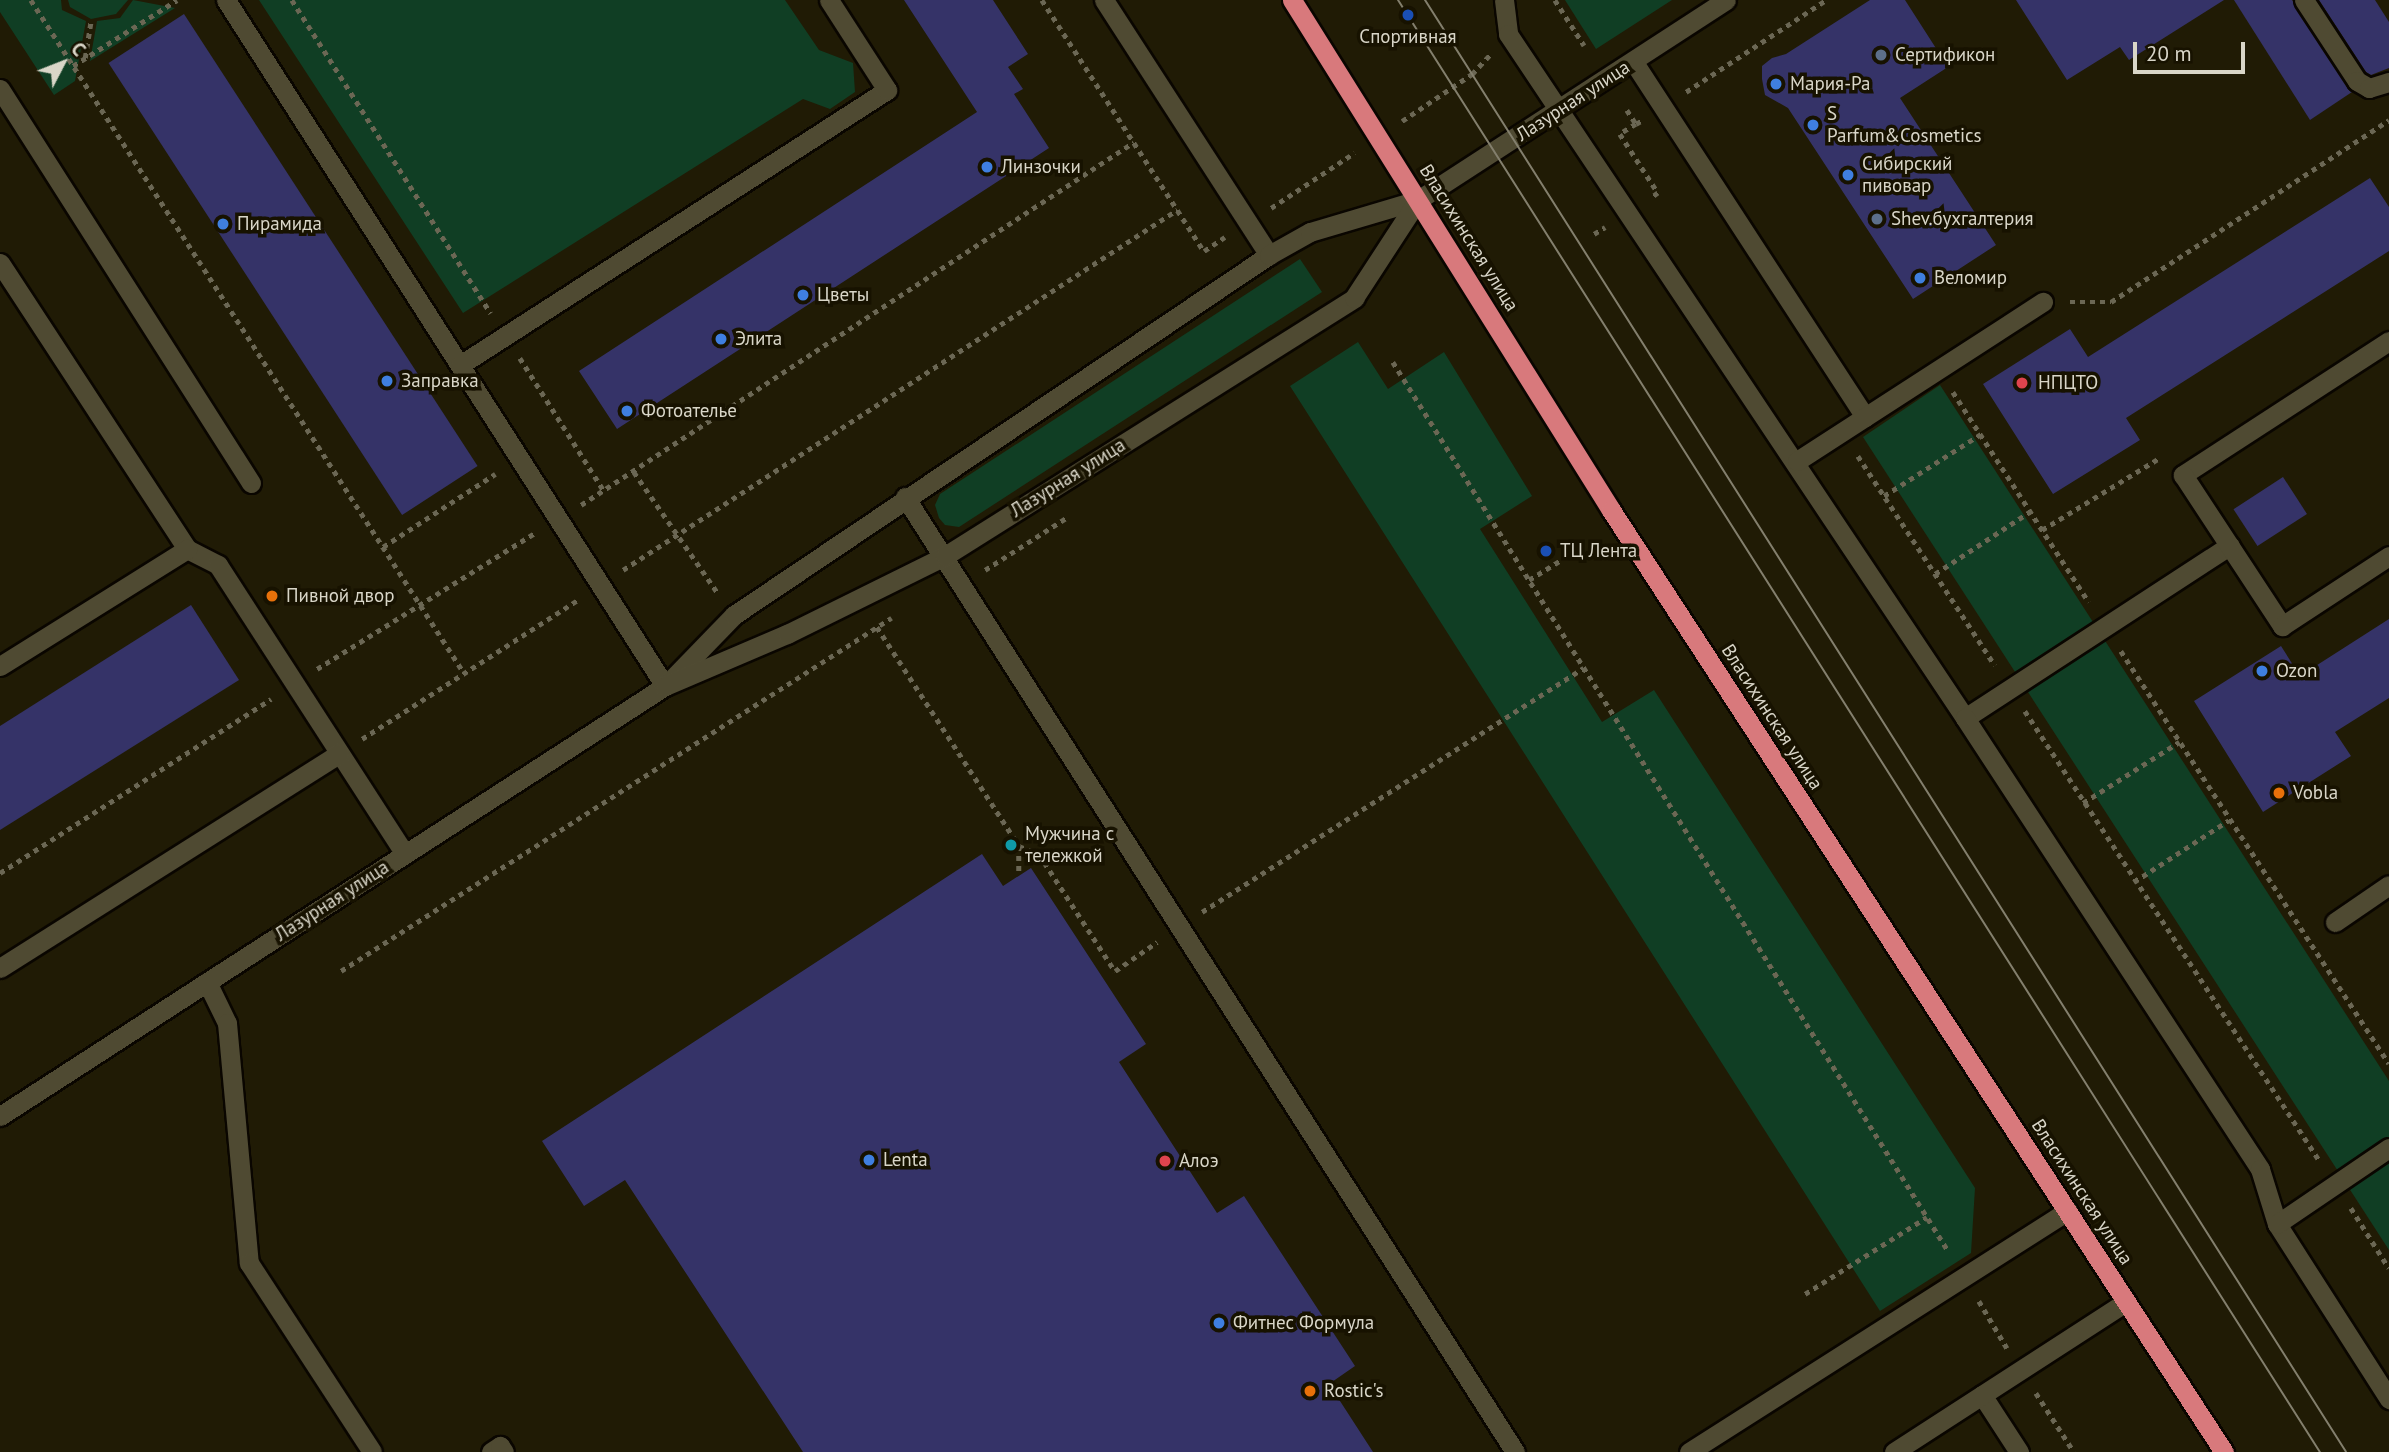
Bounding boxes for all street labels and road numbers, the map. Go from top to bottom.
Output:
street label: Лазурная улица [1512,56,1634,146]
street label: Власихинская улица [1415,160,1523,316]
street label: Лазурная улица [1006,434,1130,522]
street label: Власихинская улица [1716,640,1828,794]
street label: Лазурная улица [271,856,393,946]
street label: Власихинская улица [2026,1115,2138,1269]

